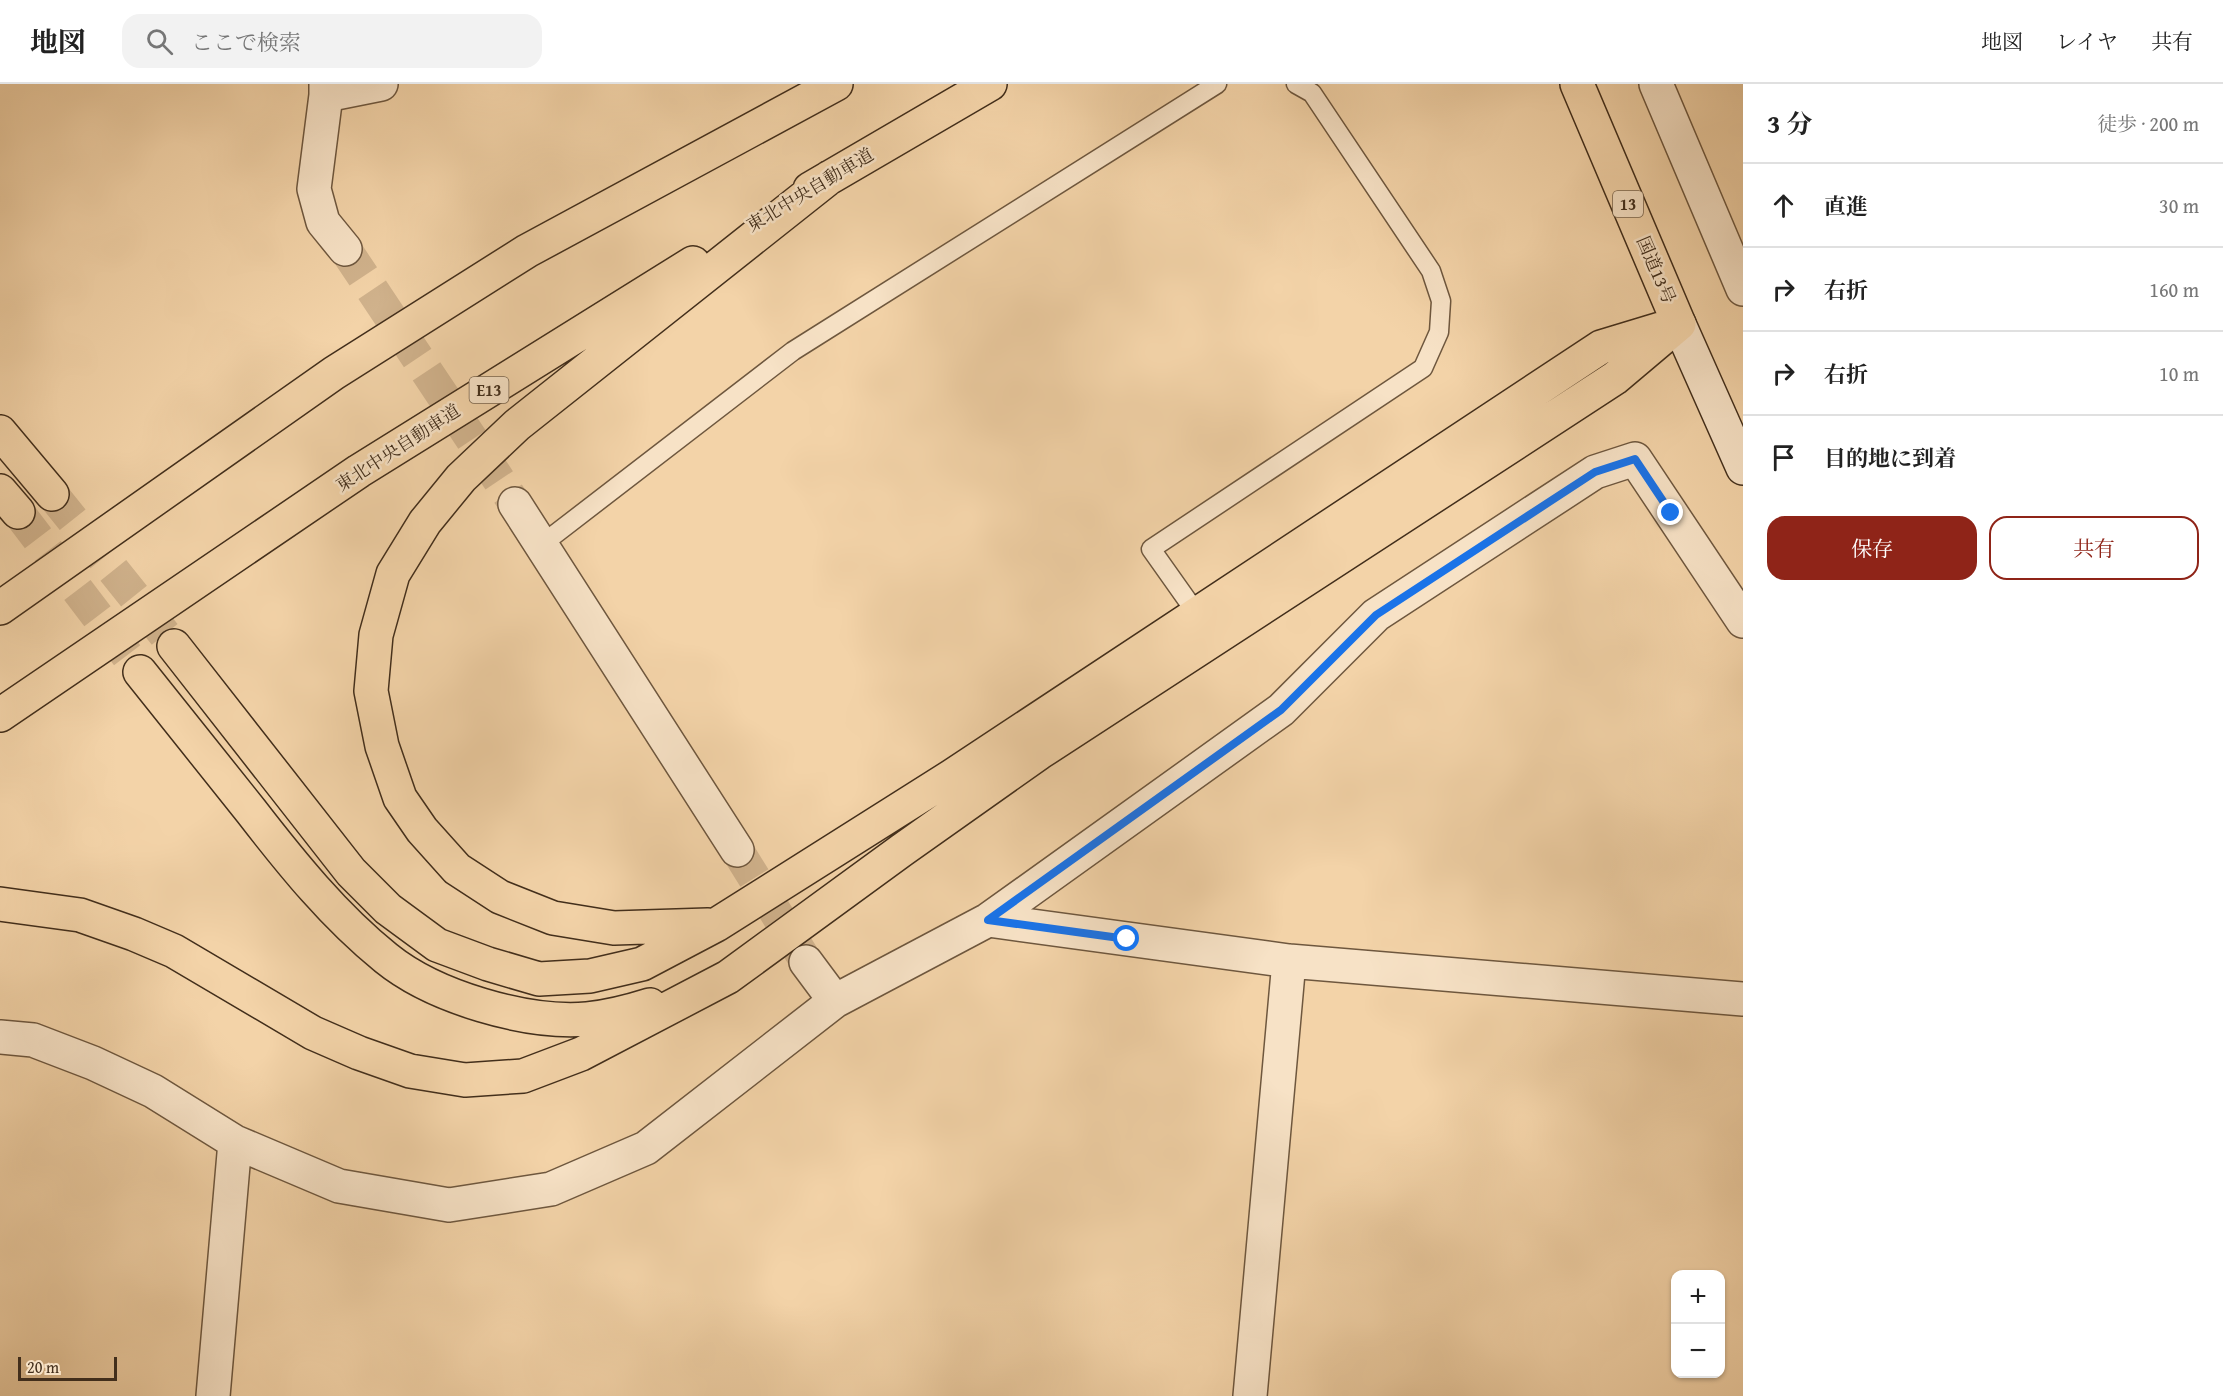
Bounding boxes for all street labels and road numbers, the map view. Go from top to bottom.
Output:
street label: 東北中央自動車道 [741,141,878,238]
road number: 13 [1613,191,1643,217]
street label: 国道13号 [1630,232,1683,308]
road number: E13 [470,377,508,403]
street label: 東北中央自動車道 [330,397,465,498]

